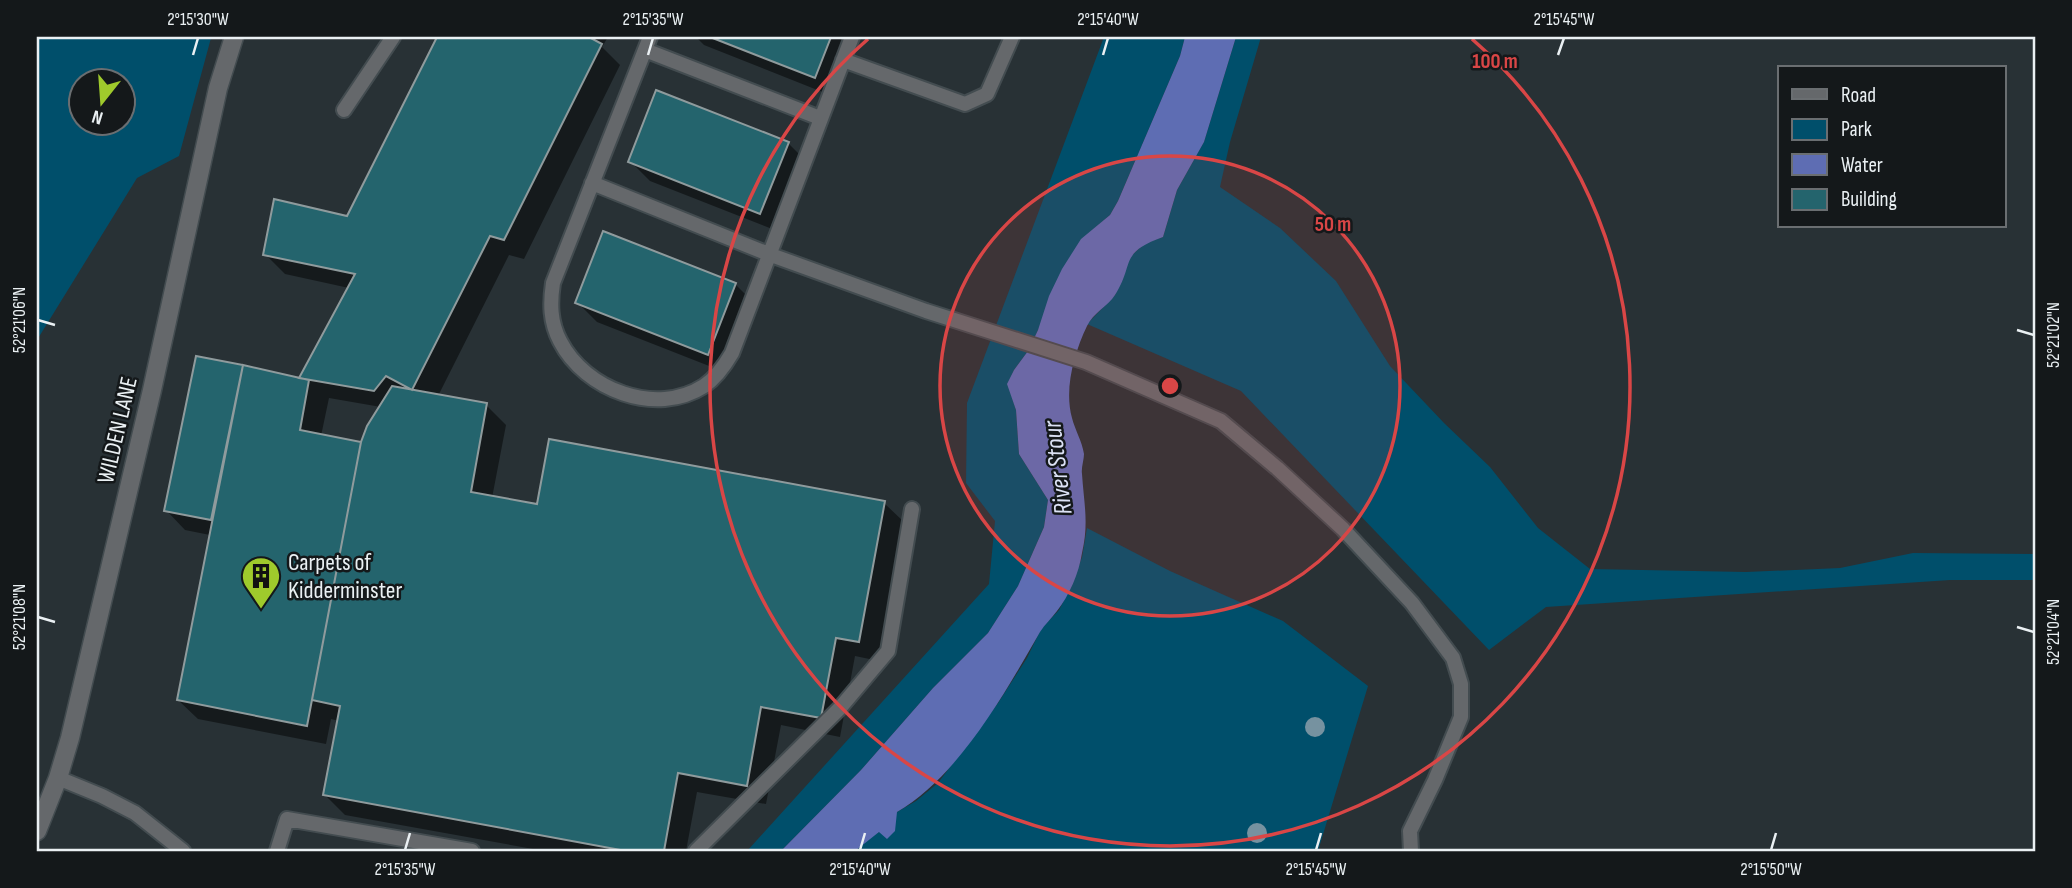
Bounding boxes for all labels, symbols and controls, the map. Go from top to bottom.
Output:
text: 2°15'30"W [167,9,229,30]
text: 2°15'35"W [623,9,684,30]
text: 2°15'40"W [1077,9,1139,30]
text: 2°15'45"W [1534,9,1595,30]
text: 100 m [1472,49,1518,74]
north arrow [66,66,136,136]
legend [1778,66,2006,228]
text: Road [1841,83,1876,108]
text: N [89,104,106,129]
text: Park [1841,117,1872,142]
text: Water [1841,153,1883,178]
text: Building [1841,187,1897,212]
text: 50 m [1315,212,1351,237]
text: 52°21'06"N [9,287,30,353]
text: 52°21'02"N [2043,302,2064,368]
street label: WILDEN LANE [91,374,144,486]
centre of rings [1158,374,1182,398]
water label: River Stour [1037,417,1080,517]
place label: Carpets of Kidderminster [288,548,402,605]
building icon: Carpets of Kidderminster [240,555,282,610]
text: 52°21'08"N [9,584,30,650]
text: 52°21'04"N [2043,599,2064,665]
text: 2°15'35"W [375,859,436,880]
text: 2°15'40"W [829,859,891,880]
text: 2°15'45"W [1286,859,1347,880]
text: 2°15'50"W [1740,859,1802,880]

